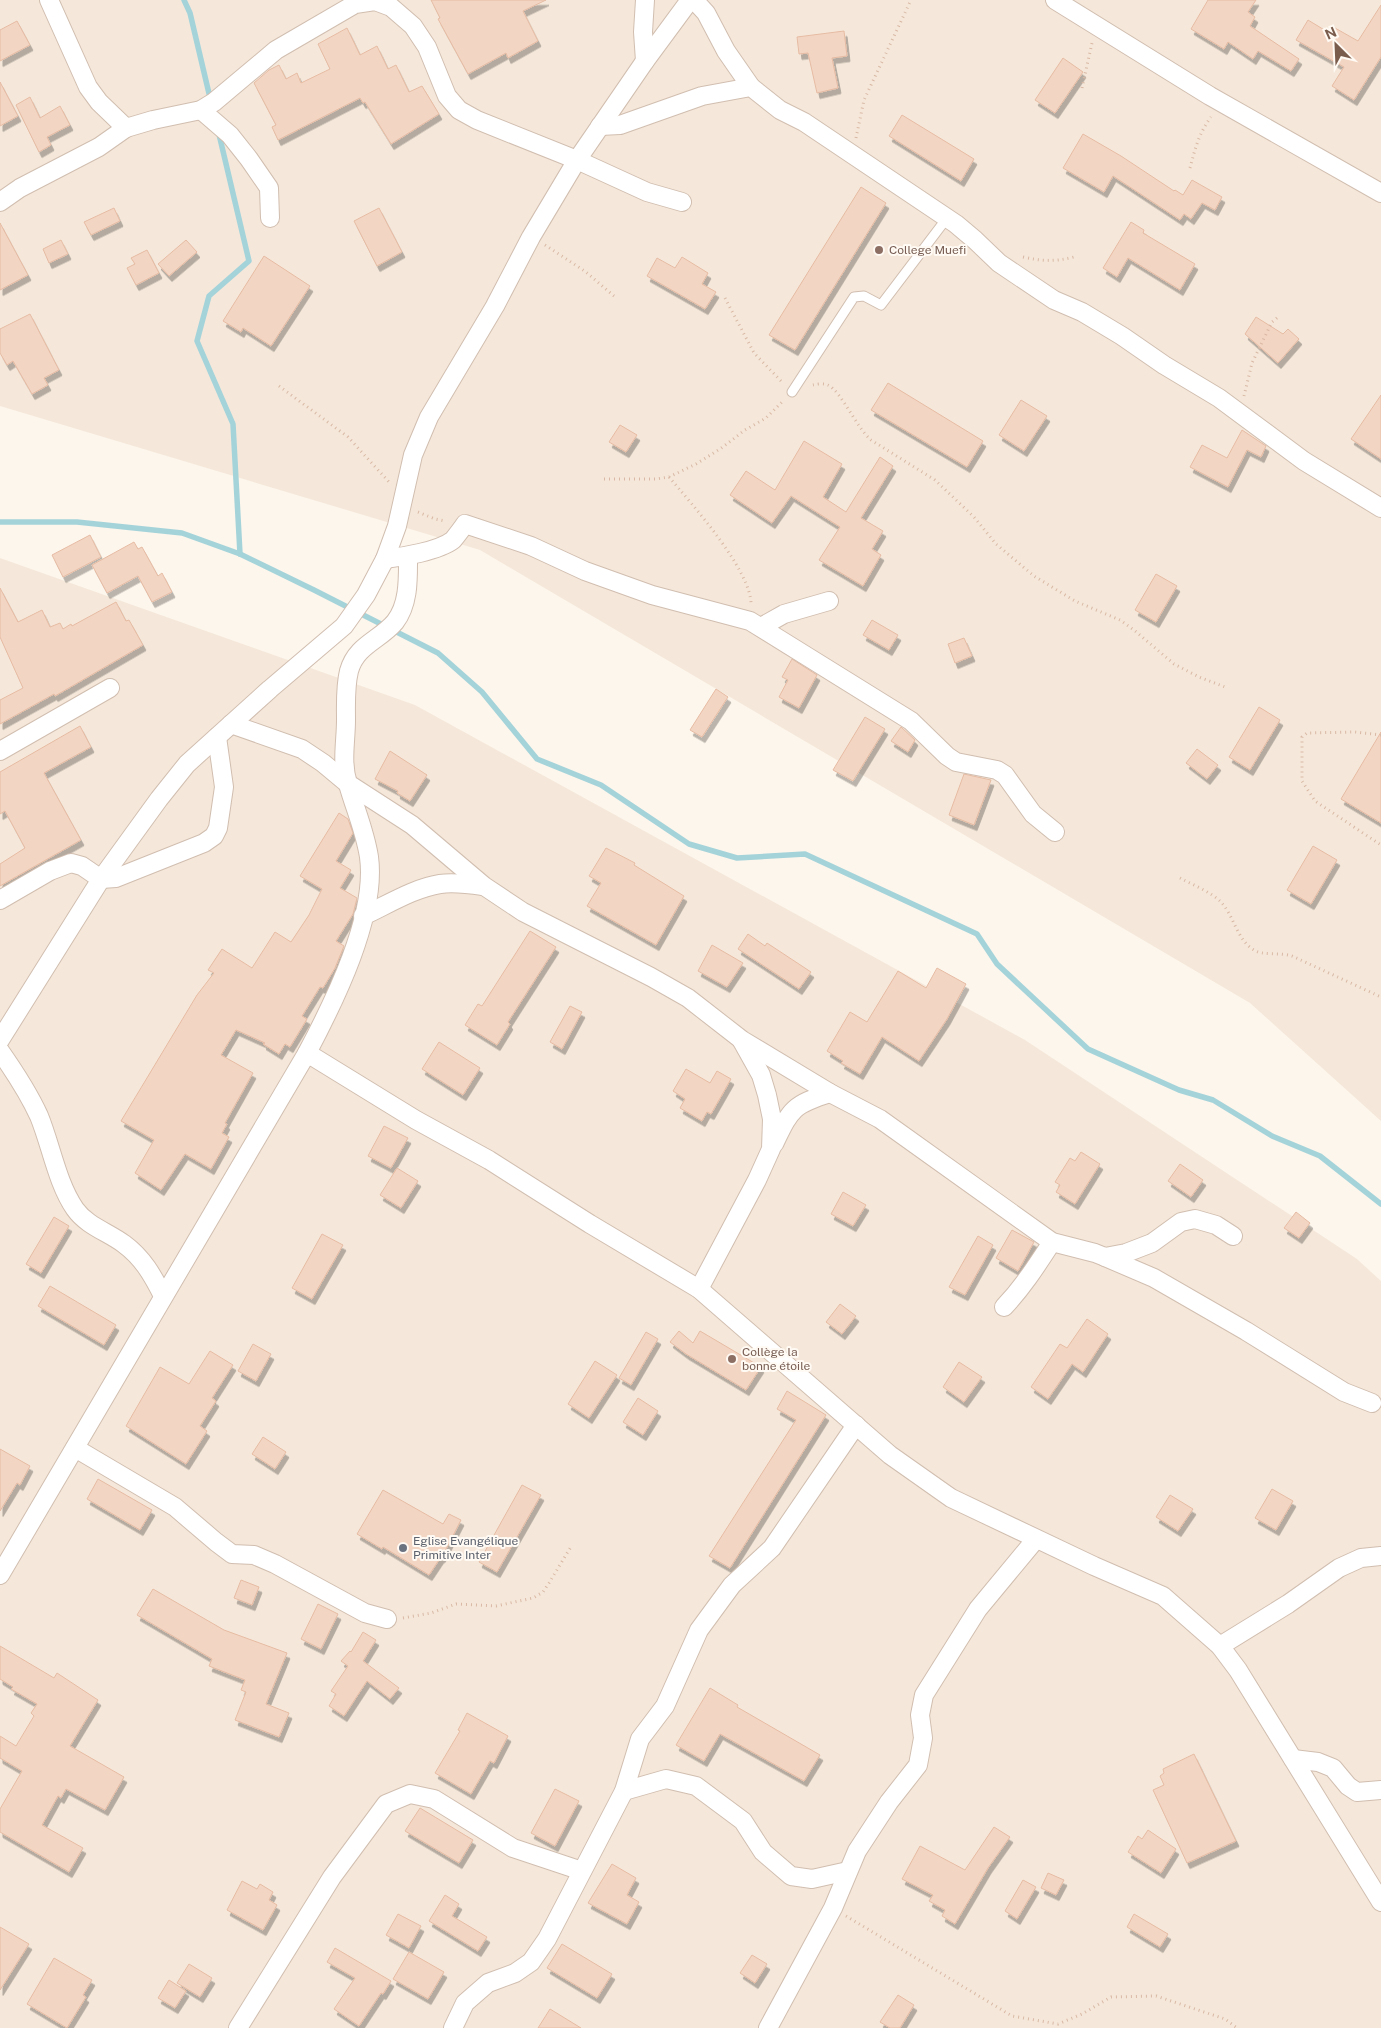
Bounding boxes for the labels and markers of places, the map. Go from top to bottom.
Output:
place label: College Muefi [889,243,966,257]
marker: College Muefi [873,244,885,256]
place label: Collège la bonne étoile [742,1345,810,1373]
marker: Collège la bonne étoile [726,1353,738,1365]
place label: Eglise Evangélique Primitive Inter [413,1534,518,1562]
marker: Eglise Evangélique Primitive Inter [397,1542,409,1554]

